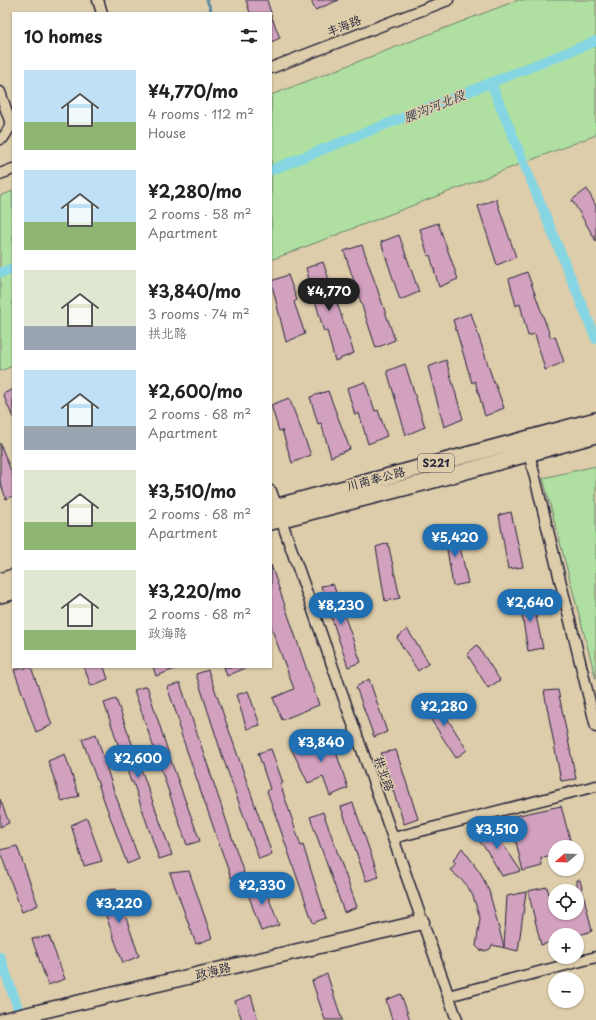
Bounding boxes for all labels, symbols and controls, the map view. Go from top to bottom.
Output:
street label: 丰海路 [324,10,364,40]
text: 10 homes [24,23,102,49]
icon: filters [238,25,260,47]
text: ¥4,770/mo [148,78,238,104]
water label: 腰沟河北段 [400,84,469,127]
icon: home [56,86,104,134]
text: 4 rooms · 112 m² [148,104,254,123]
text: House [148,123,186,142]
text: ¥2,280/mo [148,178,242,204]
icon: home [56,186,104,234]
text: 2 rooms · 58 m² [148,204,251,223]
text: Apartment [148,223,217,242]
text: ¥3,840/mo [148,278,241,304]
pin: ¥4,770 [296,278,362,312]
text: ¥4,770 [307,281,351,300]
icon: home [56,286,104,334]
text: 3 rooms · 74 m² [148,304,250,323]
text: 拱北路 [148,323,187,342]
text: ¥2,600/mo [148,378,243,404]
icon: home [56,386,104,434]
text: 2 rooms · 68 m² [148,404,251,423]
text: Apartment [148,423,217,442]
road number: S221 [418,454,454,472]
street label: 川南奉公路 [344,462,407,494]
text: ¥3,510/mo [148,478,236,504]
icon: home [56,486,104,534]
text: 2 rooms · 68 m² [148,504,251,523]
text: Apartment [148,523,217,542]
pin: ¥5,420 [422,524,488,558]
text: ¥5,420 [432,527,478,546]
text: ¥3,220/mo [148,578,241,604]
icon: home [56,586,104,634]
pin: ¥2,640 [497,589,563,623]
pin: ¥8,230 [308,592,374,626]
text: ¥2,640 [506,592,554,611]
text: ¥8,230 [318,595,364,614]
text: 2 rooms · 68 m² [148,604,251,623]
text: 政海路 [148,623,187,642]
pin: ¥2,280 [411,693,477,727]
text: ¥2,280 [420,696,468,715]
pin: ¥3,840 [288,729,354,763]
text: ¥3,840 [298,732,344,751]
pin: ¥2,600 [105,745,171,779]
text: ¥2,600 [114,748,162,767]
street label: 拱北路 [371,754,399,794]
pin: ¥3,510 [464,816,530,850]
text: ¥3,510 [476,819,518,838]
north arrow [548,840,584,876]
map controls [548,840,584,1008]
pin: ¥2,330 [229,872,295,906]
text: ¥2,330 [238,875,286,894]
button: locate [548,884,584,920]
pin: ¥3,220 [86,890,152,924]
text: ¥3,220 [96,893,142,912]
button: + [548,928,584,964]
street label: 政海路 [193,957,232,983]
button: − [548,972,584,1008]

